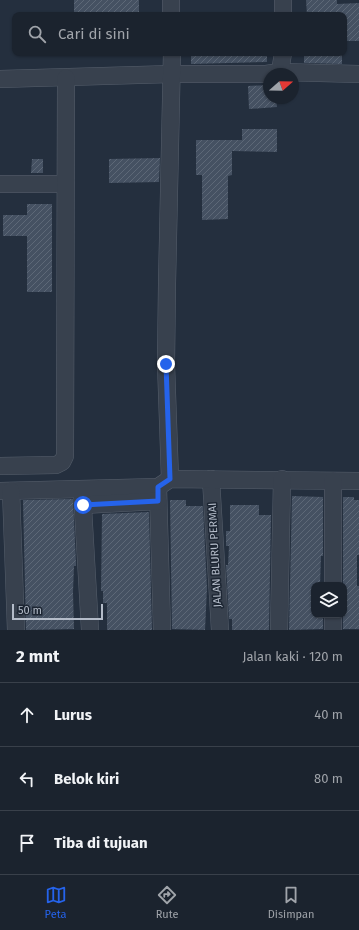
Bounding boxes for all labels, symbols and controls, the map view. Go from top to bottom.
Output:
search box [12,12,347,56]
icon: search [26,23,48,45]
text: Cari di sini [58,25,130,43]
north arrow [263,68,299,104]
route end [157,355,175,373]
route start [74,496,92,514]
street label: JALAN BLURU PERMAI [206,502,224,608]
map controls [311,582,347,618]
button: layers [311,582,347,618]
scale bar [12,602,103,621]
text: 50 m [18,604,42,617]
text: 2 mnt [16,646,60,667]
text: Jalan kaki · 120 m [242,649,343,664]
icon: ahead [16,704,38,726]
text: Lurus [54,706,92,724]
text: 40 m [314,707,343,722]
icon: left [16,768,38,790]
text: Belok kiri [54,770,119,788]
text: 80 m [314,771,343,786]
icon: arrive [16,832,38,854]
text: Tiba di tujuan [54,834,148,852]
tab: Peta [45,884,67,921]
tab: Rute [156,884,179,921]
tab: Disimpan [268,884,314,921]

